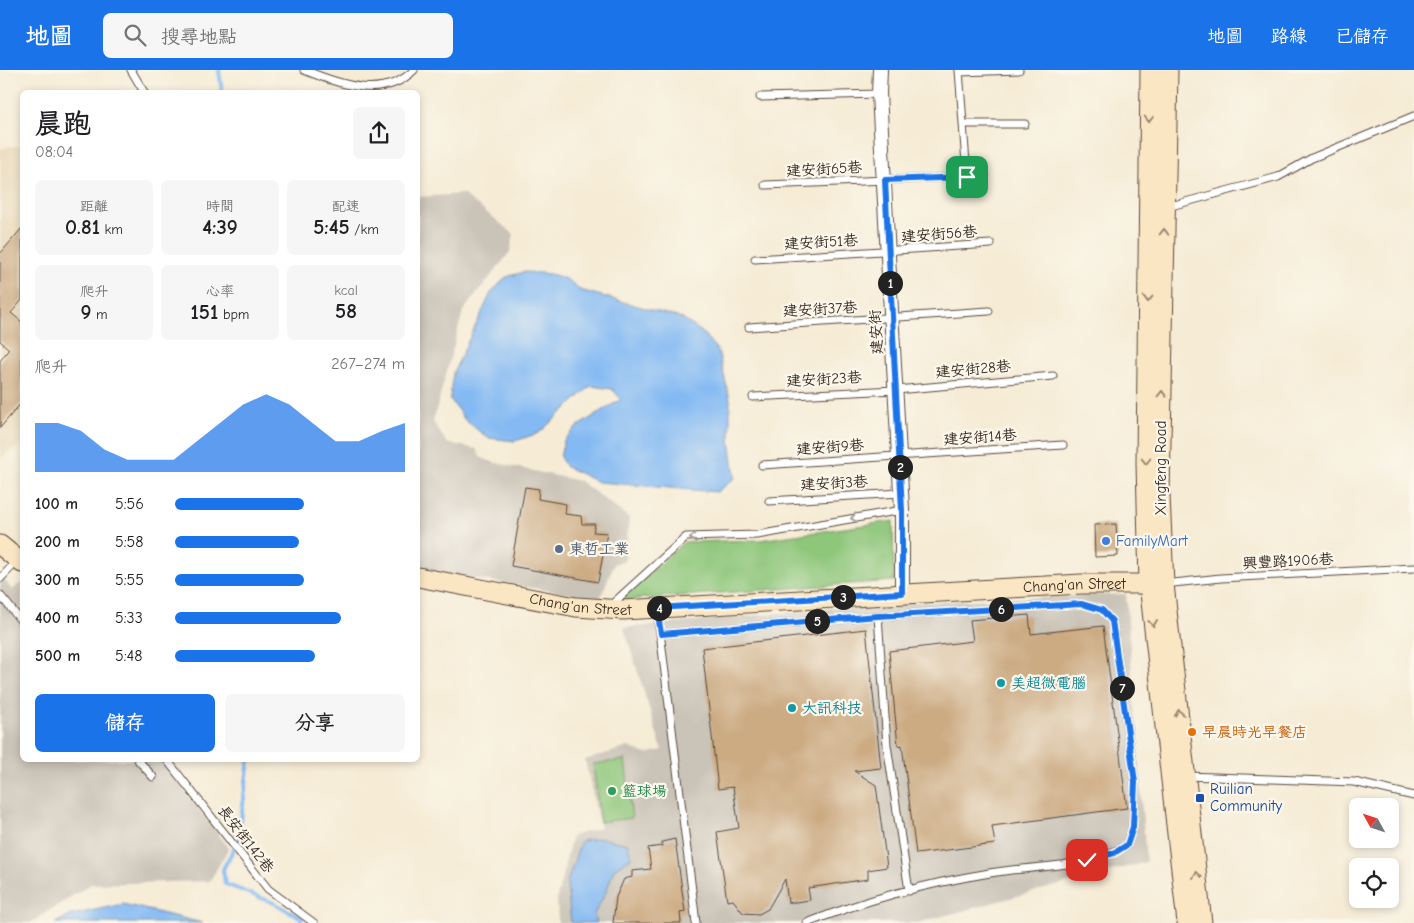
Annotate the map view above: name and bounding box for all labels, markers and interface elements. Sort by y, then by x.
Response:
search box [103,13,453,58]
icon: search [121,21,149,49]
text: 地圖 [25,22,73,50]
text: 搜尋地點 [161,26,237,48]
text: 地圖 [1207,26,1243,47]
text: 路線 [1271,26,1307,47]
text: 已儲存 [1335,26,1389,47]
button: share [353,107,405,159]
text: 晨跑 [35,108,91,140]
one-way arrow [1144,115,1154,123]
text: 08:04 [35,143,73,161]
pin [946,156,988,198]
street label: 建安街65巷 [785,158,863,180]
icon: arrive [953,163,981,191]
text: 距離 [80,198,108,215]
text: 時間 [206,198,234,215]
text: 配速 [332,198,360,215]
text: 0.81 [65,215,100,239]
text: 4:39 [202,215,238,239]
text: 5:45 [313,215,350,239]
text: km [100,221,123,238]
text: /km [350,221,379,238]
street label: 建安街56巷 [900,222,978,246]
one-way arrow [1159,227,1169,235]
street label: 建安街51巷 [784,231,858,253]
pin: 1 [878,270,902,296]
text: 1 [888,275,893,292]
text: kcal [334,282,358,299]
text: 爬升 [80,283,108,300]
text: 心率 [206,283,234,300]
one-way arrow [1143,295,1153,303]
street label: 建安街37巷 [782,298,858,320]
text: 58 [335,299,357,323]
text: 9 [80,300,91,324]
text: 151 [191,300,218,324]
text: m [91,306,108,323]
text: bpm [218,306,249,323]
street label: 建安街 [866,309,886,355]
text: 267–274 m [331,355,405,373]
street label: 建安街28巷 [935,357,1011,381]
text: 爬升 [35,358,67,376]
street label: 建安街23巷 [786,368,862,390]
one-way arrow [1157,390,1167,398]
street label: Xingfeng Road [1152,421,1170,516]
street label: 建安街14巷 [943,425,1017,449]
street label: 建安街9巷 [795,436,865,458]
pin: 2 [888,454,912,480]
one-way arrow [1141,458,1151,465]
text: 2 [897,459,904,476]
street label: 建安街3巷 [800,472,868,494]
text: 100 m [35,495,78,513]
text: 5:56 [115,495,144,513]
one-way arrow [850,513,859,523]
one-way arrow [689,532,697,543]
place label: FamilyMart [1116,532,1189,550]
text: 200 m [35,533,80,551]
text: 5:58 [115,533,143,551]
marker: FamilyMart [1100,535,1112,547]
place label: 東哲工業 [569,540,629,558]
marker: 東哲工業 [553,543,565,555]
street label: 興豐路1906巷 [1242,550,1334,572]
text: 300 m [35,571,80,589]
text: 5:55 [115,571,144,589]
street label: Chang'an Street [1023,575,1126,596]
pin: 3 [830,584,856,610]
street label: Chang'an Street [528,589,633,619]
text: 3 [840,589,847,606]
pin: 4 [646,596,672,620]
pin: 6 [988,596,1014,622]
text: 4 [656,600,663,617]
text: 6 [998,601,1005,618]
pin: 5 [804,608,830,634]
text: 400 m [35,609,79,627]
text: 5:33 [115,609,143,627]
text: 5 [814,613,821,630]
one-way arrow [1147,620,1158,628]
text: 500 m [35,647,80,665]
text: 5:48 [115,647,143,665]
place label: 美超微電腦 [1011,674,1086,692]
pin: 7 [1110,676,1134,700]
marker: 美超微電腦 [995,677,1007,689]
text: 7 [1119,680,1126,697]
button: 儲存 [35,694,215,752]
button: 分享 [225,694,405,752]
place label: 大訊科技 [802,699,862,717]
marker: 大訊科技 [786,702,798,714]
one-way arrow [1174,709,1185,717]
place label: 早晨時光早餐店 [1202,723,1307,741]
marker: 早晨時光早餐店 [1186,726,1198,738]
place label: Ruilian Community [1210,780,1283,815]
place label: 籃球場 [622,782,667,800]
marker: 籃球場 [606,785,618,797]
marker: Ruilian Community [1194,792,1206,804]
north arrow [1349,798,1399,848]
map controls [1349,798,1399,908]
street label: 長安街142巷 [214,802,278,876]
pin [1066,839,1108,881]
icon: check [1073,846,1101,874]
button: locate [1349,858,1399,908]
one-way arrow [1192,870,1203,878]

